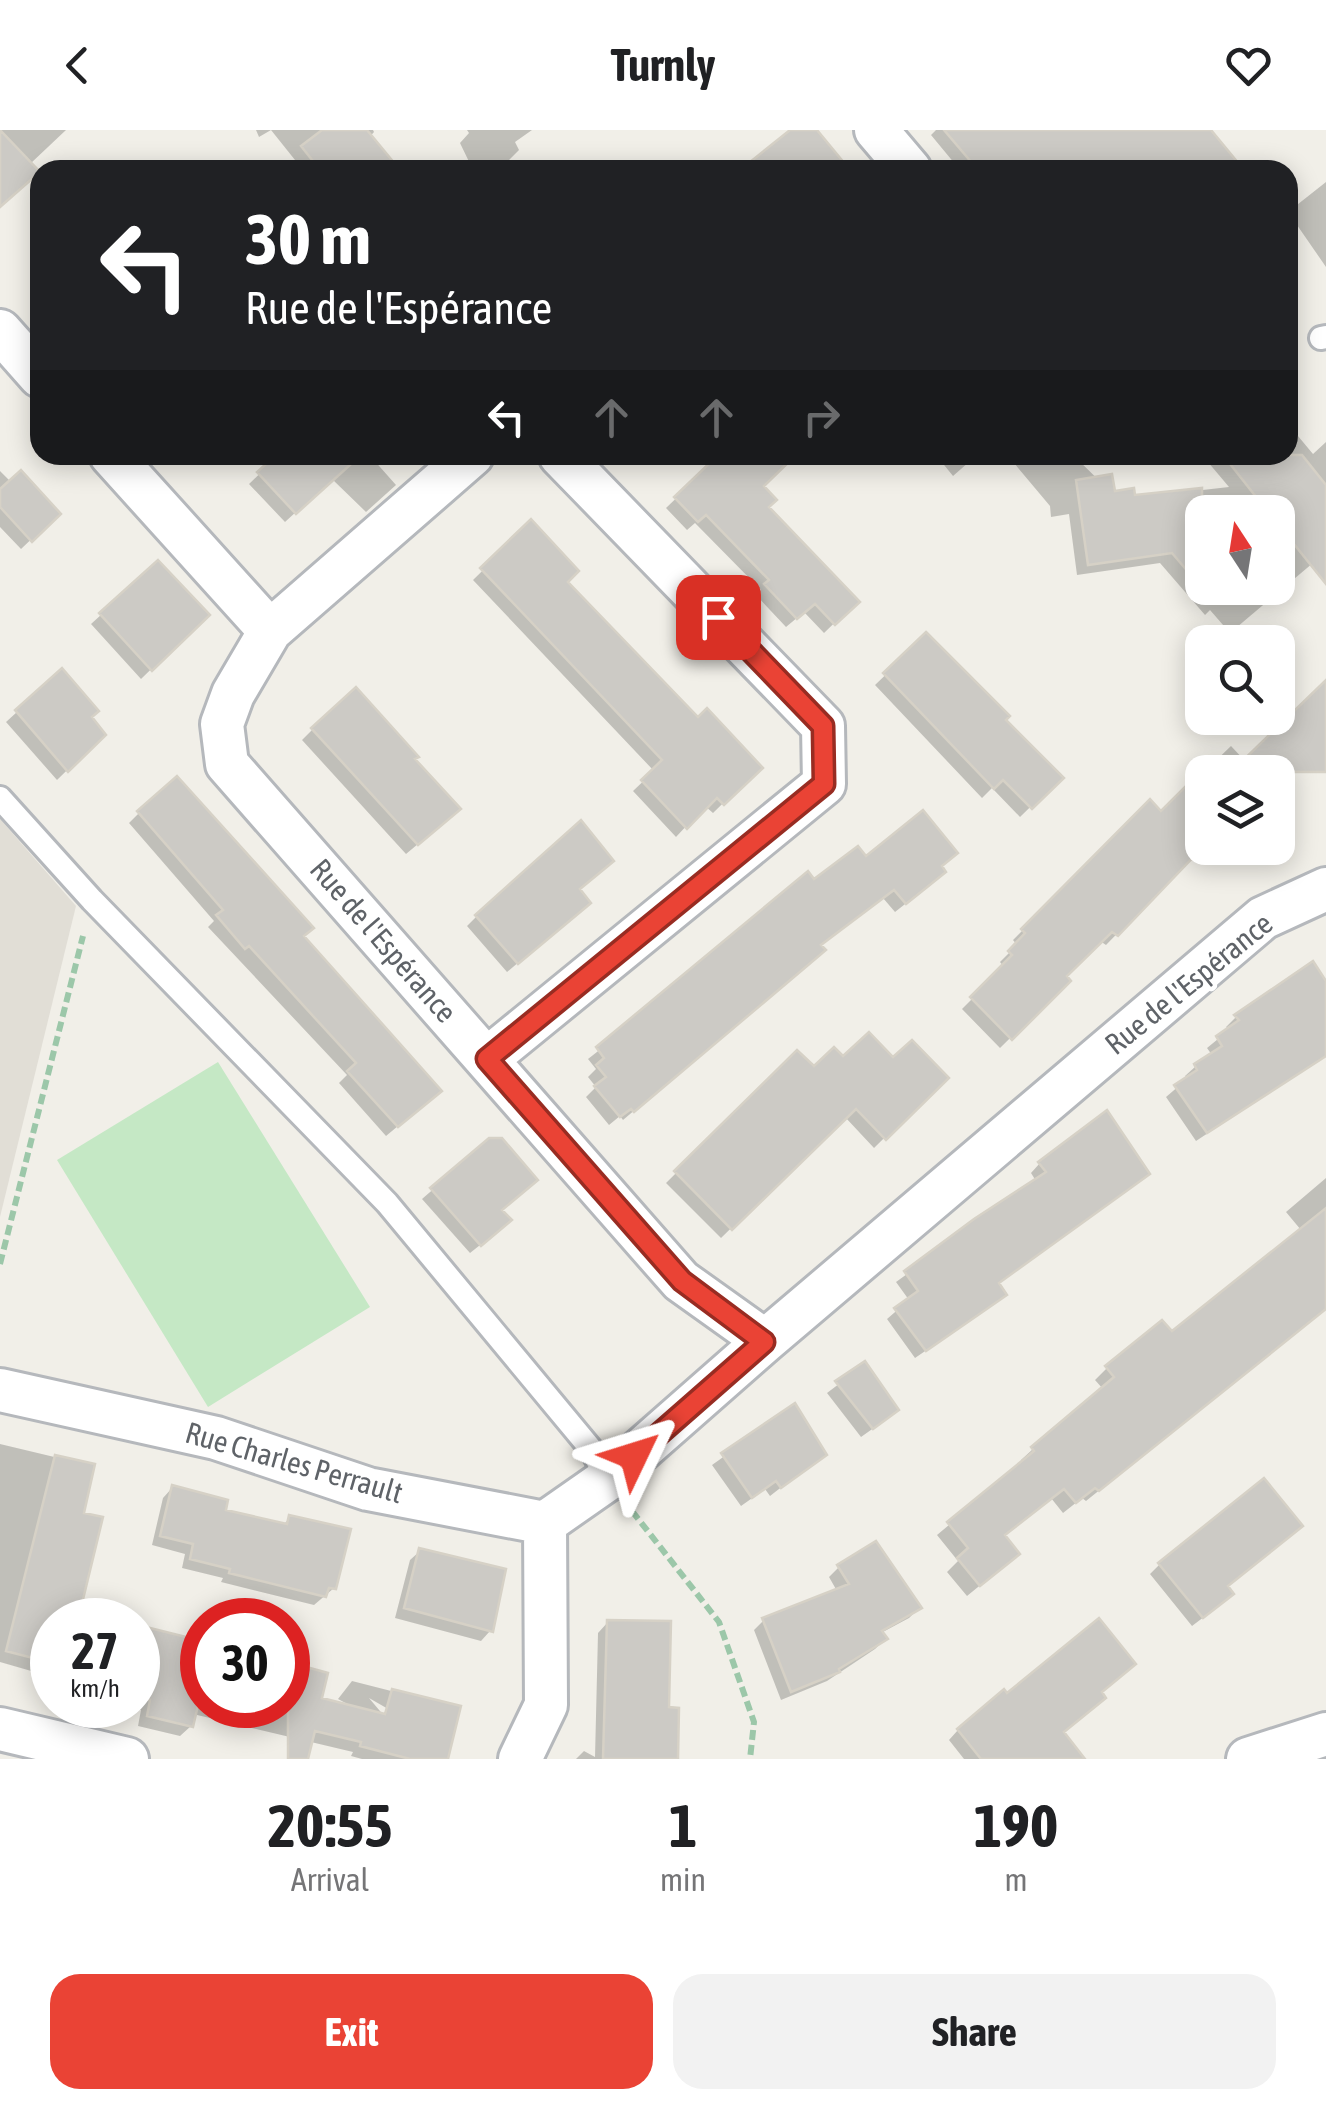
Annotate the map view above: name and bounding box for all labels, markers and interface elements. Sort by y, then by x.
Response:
icon: back [50,38,105,93]
icon: heart [1221,38,1276,93]
text: Turnly [611,39,715,91]
text: 30 m [245,199,371,279]
icon: left [80,200,210,330]
text: Rue de l'Espérance [245,282,552,334]
icon: left [479,390,534,445]
icon: ahead [584,390,639,445]
icon: ahead [689,390,744,445]
icon: right [794,390,849,445]
north arrow [1185,495,1295,605]
map controls [1185,495,1295,865]
pin [676,575,761,660]
icon: arrive [691,590,746,645]
button: search [1185,625,1295,735]
button: layers [1185,755,1295,865]
street label: Rue de l'Espérance [304,852,464,1029]
street label: Rue de l'Espérance [1098,906,1279,1061]
position arrow [582,1404,686,1508]
street label: Rue Charles Perrault [182,1415,407,1509]
speed limit sign: 30 [180,1598,310,1728]
text: 27 [71,1622,118,1680]
text: km/h [70,1674,120,1702]
text: 20:55 [268,1791,392,1860]
text: 1 [669,1791,697,1860]
text: 190 [974,1791,1058,1860]
text: Arrival [291,1861,369,1898]
text: min [660,1861,706,1898]
text: m [1004,1861,1028,1898]
button: Exit [50,1974,653,2089]
button: Share [673,1974,1276,2089]

